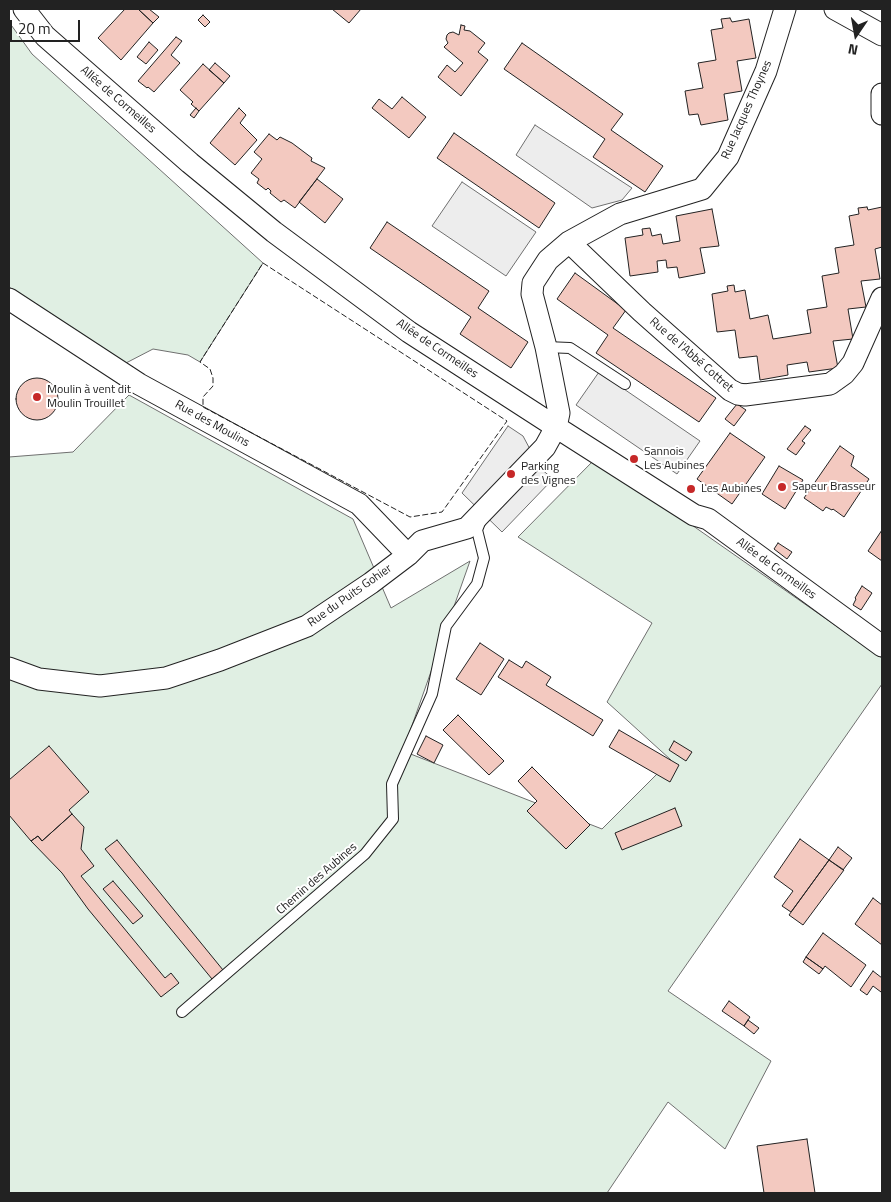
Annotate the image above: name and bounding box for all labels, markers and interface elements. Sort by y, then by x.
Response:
scale bar [12,10,82,42]
north arrow [831,10,881,60]
text: 20 m [18,17,51,40]
text: N [846,39,860,61]
street label: Rue Jacques Thoynes [719,58,775,162]
street label: Allée de Cormeilles [77,63,159,137]
street label: Rue de l'Abbé Cottret [646,315,736,395]
street label: Allée de Cormeilles [393,316,481,382]
place label: Moulin à vent dit Moulin Trouillet [47,383,131,411]
marker: Moulin à vent dit Moulin Trouillet [31,391,43,403]
street label: Rue des Moulins [172,398,252,450]
place label: Sannois Les Aubines [644,445,705,473]
marker: Sannois Les Aubines [628,453,640,465]
place label: Parking des Vignes [521,460,575,488]
marker: Parking des Vignes [505,468,517,480]
place label: Sapeur Brasseur [792,480,875,494]
marker: Sapeur Brasseur [776,481,788,493]
place label: Les Aubines [701,482,762,496]
marker: Les Aubines [685,483,697,495]
street label: Allée de Cormeilles [733,535,819,603]
street label: Rue du Puits Gohier [305,562,395,630]
street label: Chemin des Aubines [274,840,360,918]

